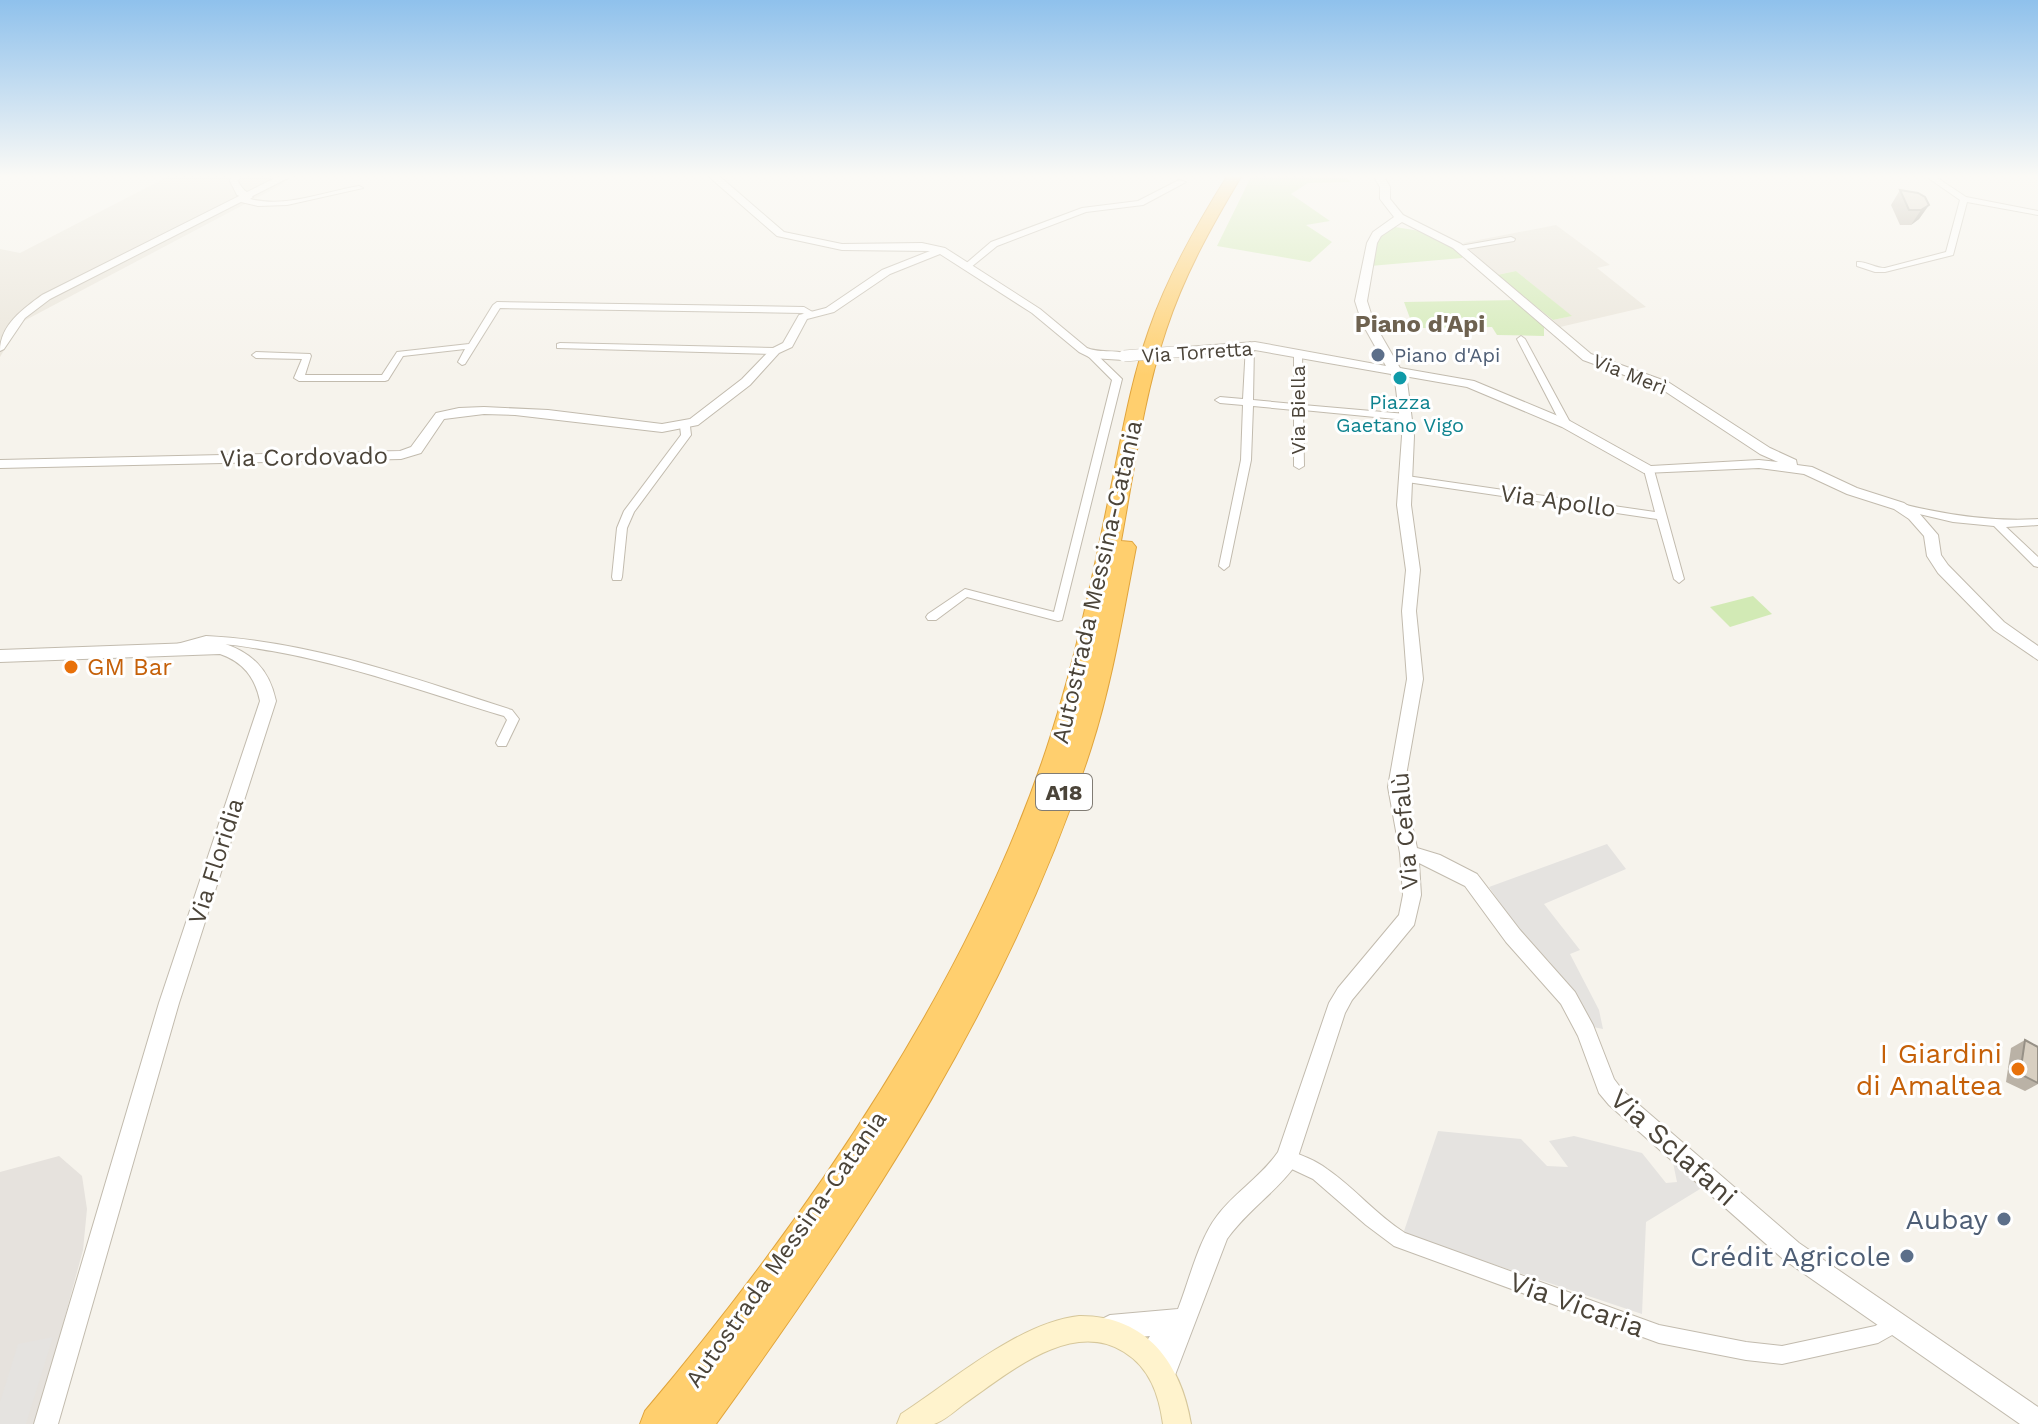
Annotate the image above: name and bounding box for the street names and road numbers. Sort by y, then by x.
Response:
street label: Via Torretta [1141,336,1253,368]
street label: Via Merì [1589,348,1671,400]
street label: Via Biella [1286,365,1310,455]
street label: Autostrada Messina-Catania [1046,418,1148,746]
street label: Via Cordovado [220,442,388,472]
street label: Via Apollo [1498,479,1618,523]
street label: Via Cefalù [1386,771,1424,891]
road number: A18 [1036,774,1092,810]
street label: Via Floridia [182,795,250,927]
street label: Via Sclafani [1604,1082,1744,1213]
street label: Autostrada Messina-Catania [680,1105,892,1393]
street label: Via Vicaria [1505,1265,1649,1344]

